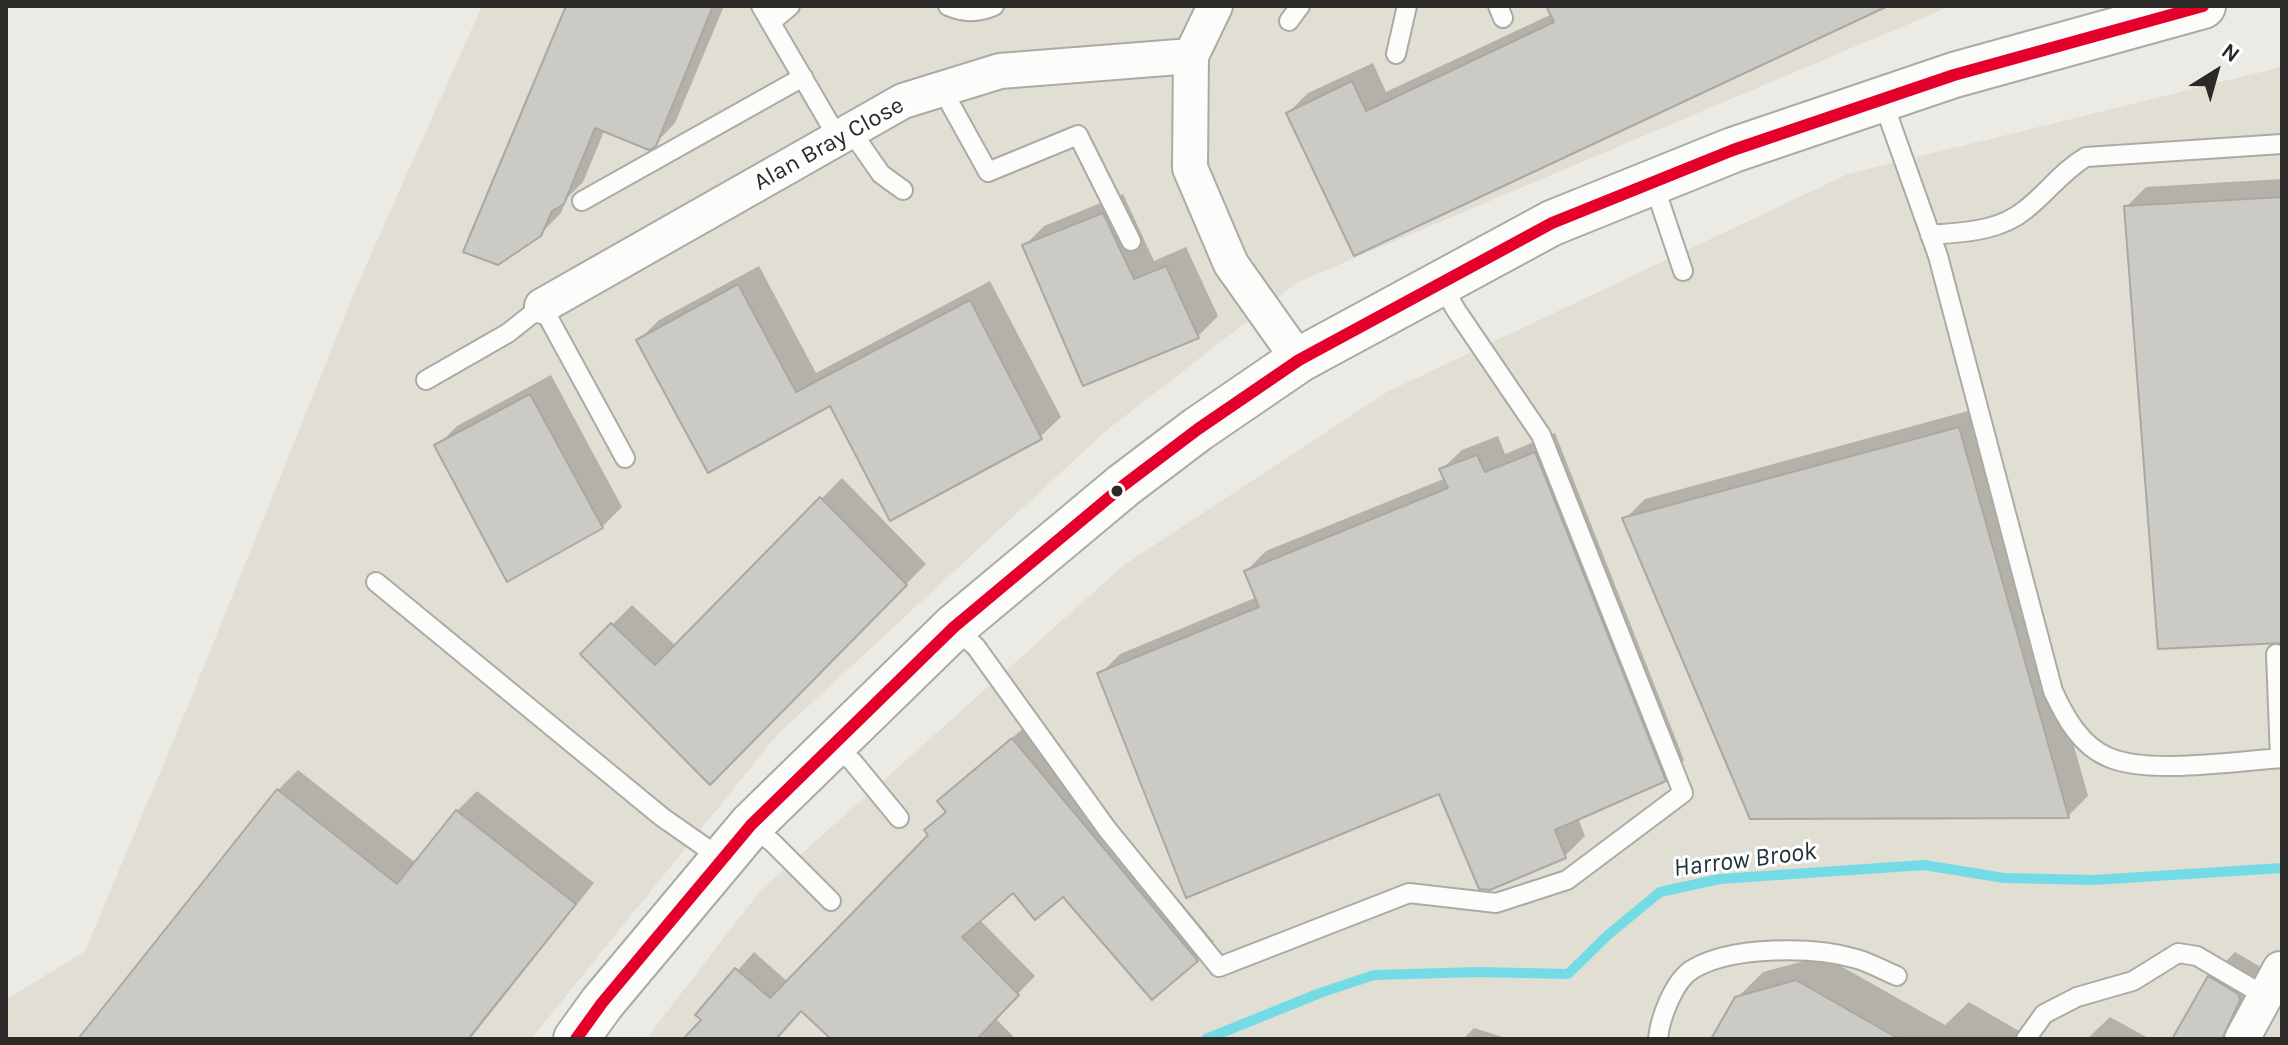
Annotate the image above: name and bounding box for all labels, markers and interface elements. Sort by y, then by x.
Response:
north arrow [2176,32,2256,112]
text: N [2216,38,2245,68]
street label: Alan Bray Close [749,91,909,197]
unlabelled marker [1109,483,1125,499]
water label: Harrow Brook [1672,836,1818,884]

